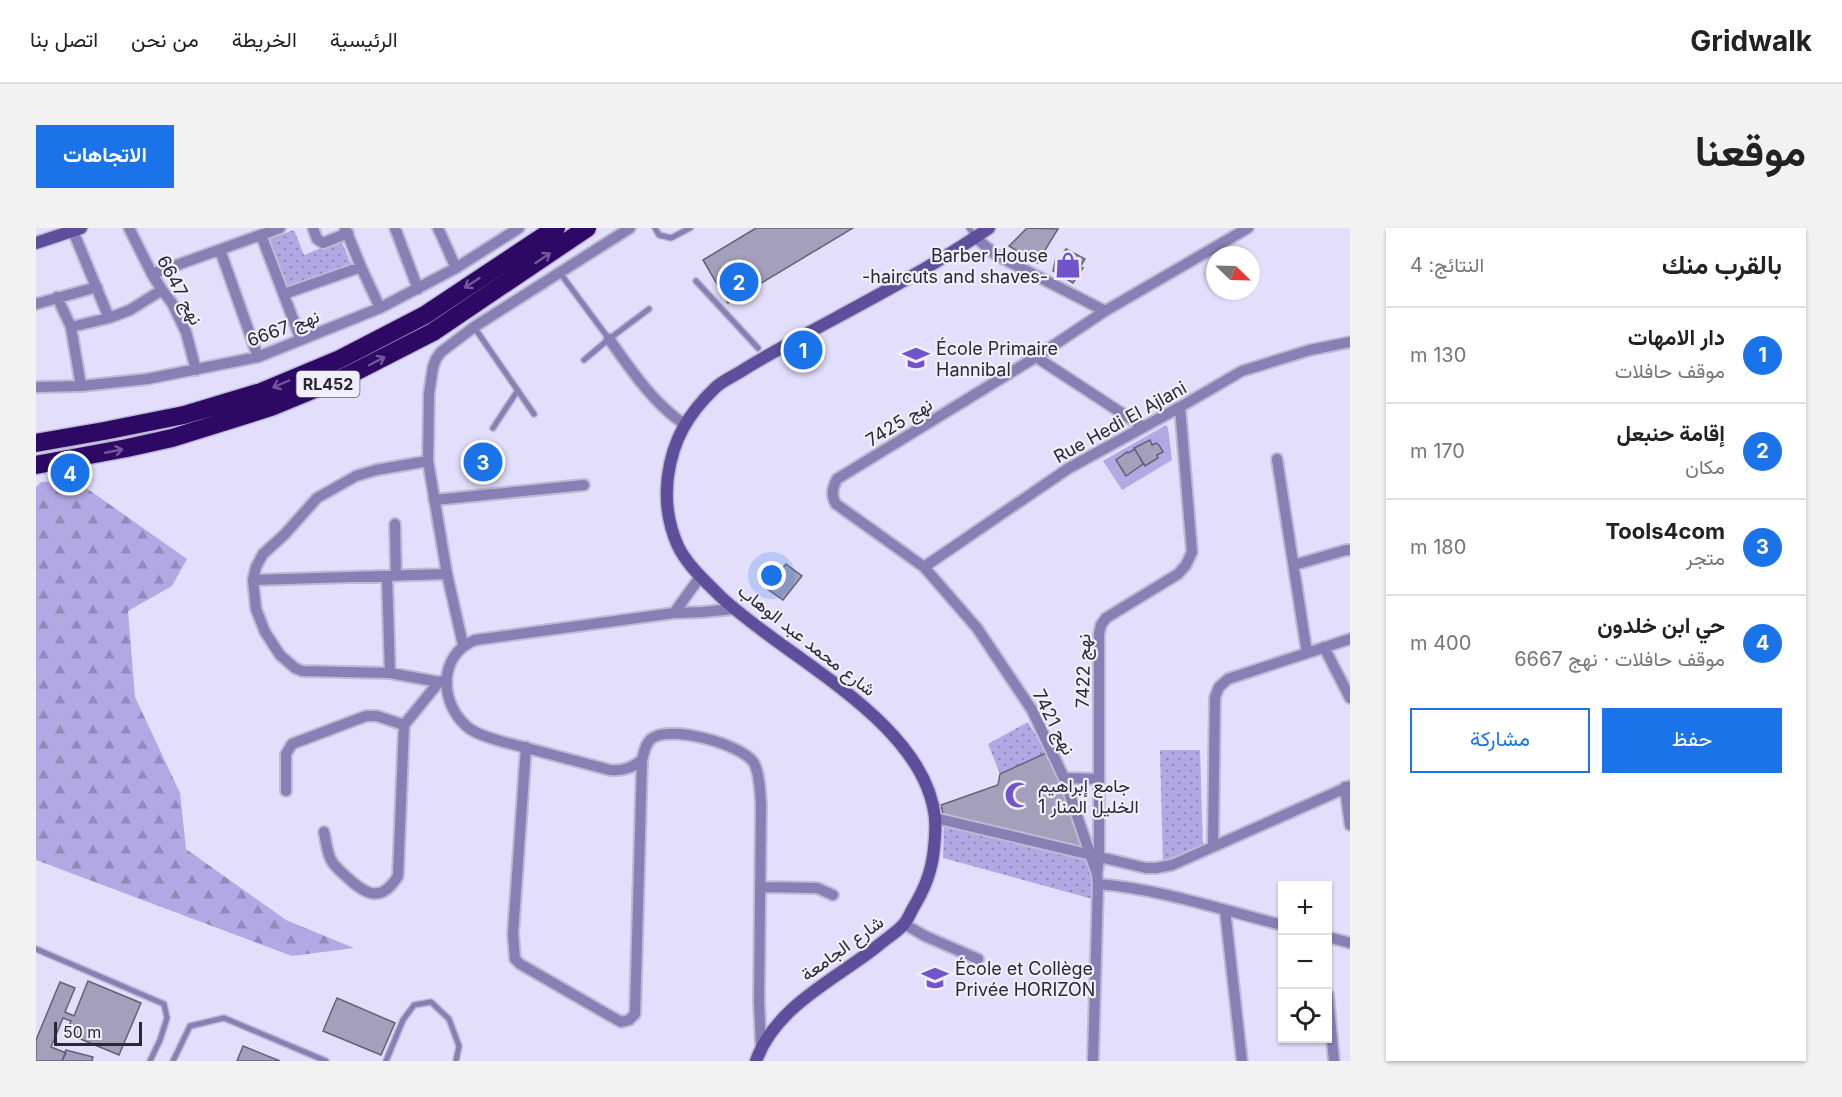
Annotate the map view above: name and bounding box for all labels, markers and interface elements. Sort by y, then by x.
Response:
text: Gridwalk [1690,24,1812,58]
text: اتصل بنا [30,27,98,52]
text: من نحن [131,27,199,52]
text: الخريطة [232,27,297,52]
text: الرئيسية [330,27,398,52]
button: الاتجاهات [36,125,174,188]
text: موقعنا [1695,125,1806,176]
place label: Barber House -haircuts and shaves- [862,245,1048,287]
north arrow [1206,246,1260,300]
text: بالقرب منك [1662,249,1782,280]
shop icon: Barber House -haircuts and shaves- [1053,250,1083,280]
street label: نهج 6647 [151,252,207,329]
one-way arrow [534,252,550,264]
text: النتائج: 4 [1410,253,1484,277]
pin: 2 [720,260,758,304]
one-way arrow [464,278,481,290]
street label: نهج 6667 [244,305,323,353]
text: دار الامهات [1628,324,1725,350]
pin: 1 [784,328,822,372]
place label: École Primaire Hannibal [936,337,1058,380]
school or university icon: École Primaire Hannibal [901,343,931,373]
text: 130 m [1410,343,1466,367]
text: 1 [1758,343,1767,367]
one-way arrow [368,355,386,366]
text: موقف حافلات [1615,359,1725,383]
road number: RL452 [296,371,360,397]
street label: Rue Hedi El Ajlani [1050,377,1190,467]
one-way arrow [273,379,291,390]
street label: نهج 7425 [862,393,937,452]
text: إقامة حنبعل [1617,420,1725,446]
text: 170 m [1410,439,1465,463]
text: 2 [1756,439,1769,463]
pin: 3 [464,440,502,484]
one-way arrow [104,445,123,456]
pin: 4 [51,450,90,496]
text: مكان [1685,455,1725,479]
text: Tools4com [1605,518,1725,544]
text: 180 m [1410,535,1466,559]
text: 3 [1756,535,1769,559]
text: متجر [1686,546,1725,570]
your location [757,561,786,590]
street label: شارع محمد عبد الوهاب [733,580,880,702]
text: حي ابن خلدون [1597,612,1725,638]
text: 400 m [1410,631,1471,655]
text: 4 [1756,631,1769,655]
street label: نهج 7422 [1072,634,1096,708]
text: موقف حافلات · نهج 6667 [1514,647,1725,671]
street label: نهج 7421 [1027,686,1079,759]
button: مشاركة [1410,708,1590,773]
button: حفظ [1602,708,1782,773]
place label: جامع إبراهيم الخليل المنار 1 [1038,775,1139,818]
mosque icon: جامع إبراهيم الخليل المنار 1 [1003,780,1033,810]
map controls [1278,881,1332,1043]
button: + [1278,881,1332,935]
street label: شارع الجامعة [797,911,889,987]
button: − [1278,935,1332,989]
place label: École et Collège Privée HORIZON [955,957,1095,1000]
school or university icon: École et Collège Privée HORIZON [920,963,950,993]
button: locate [1278,989,1332,1043]
scale bar [54,1019,142,1046]
text: 50 m [63,1022,101,1042]

